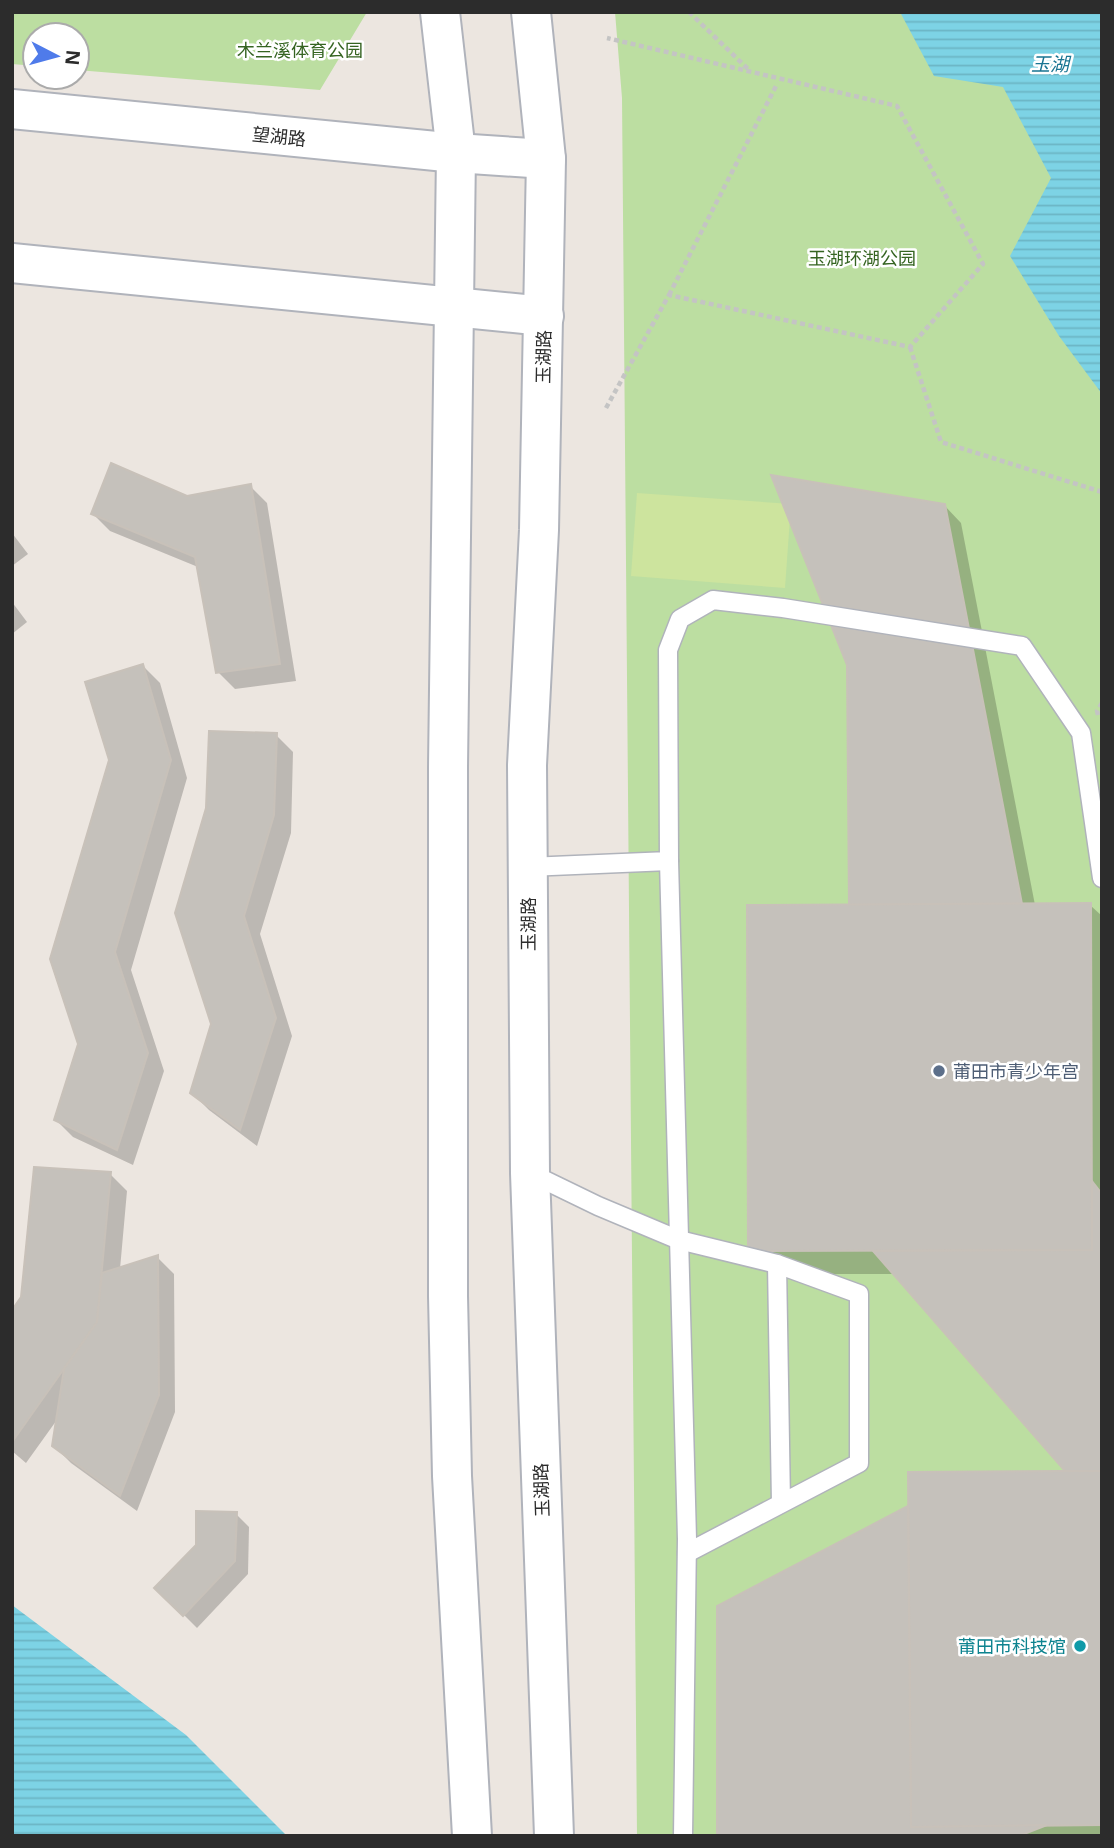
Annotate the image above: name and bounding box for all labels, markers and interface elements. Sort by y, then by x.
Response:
north arrow [21,21,91,91]
park label: 木兰溪体育公园 [237,38,363,62]
text: N [59,49,87,67]
water label: 玉湖 [1031,51,1072,77]
street label: 望湖路 [251,121,307,151]
park label: 玉湖环湖公园 [808,246,916,270]
street label: 玉湖路 [531,330,555,384]
street label: 玉湖路 [516,897,540,951]
place label: 莆田市青少年宫 [953,1059,1079,1083]
marker: 莆田市青少年宫 [931,1063,947,1079]
street label: 玉湖路 [528,1463,554,1517]
place label: 莆田市科技馆 [958,1634,1066,1658]
marker: 莆田市科技馆 [1072,1638,1088,1654]

